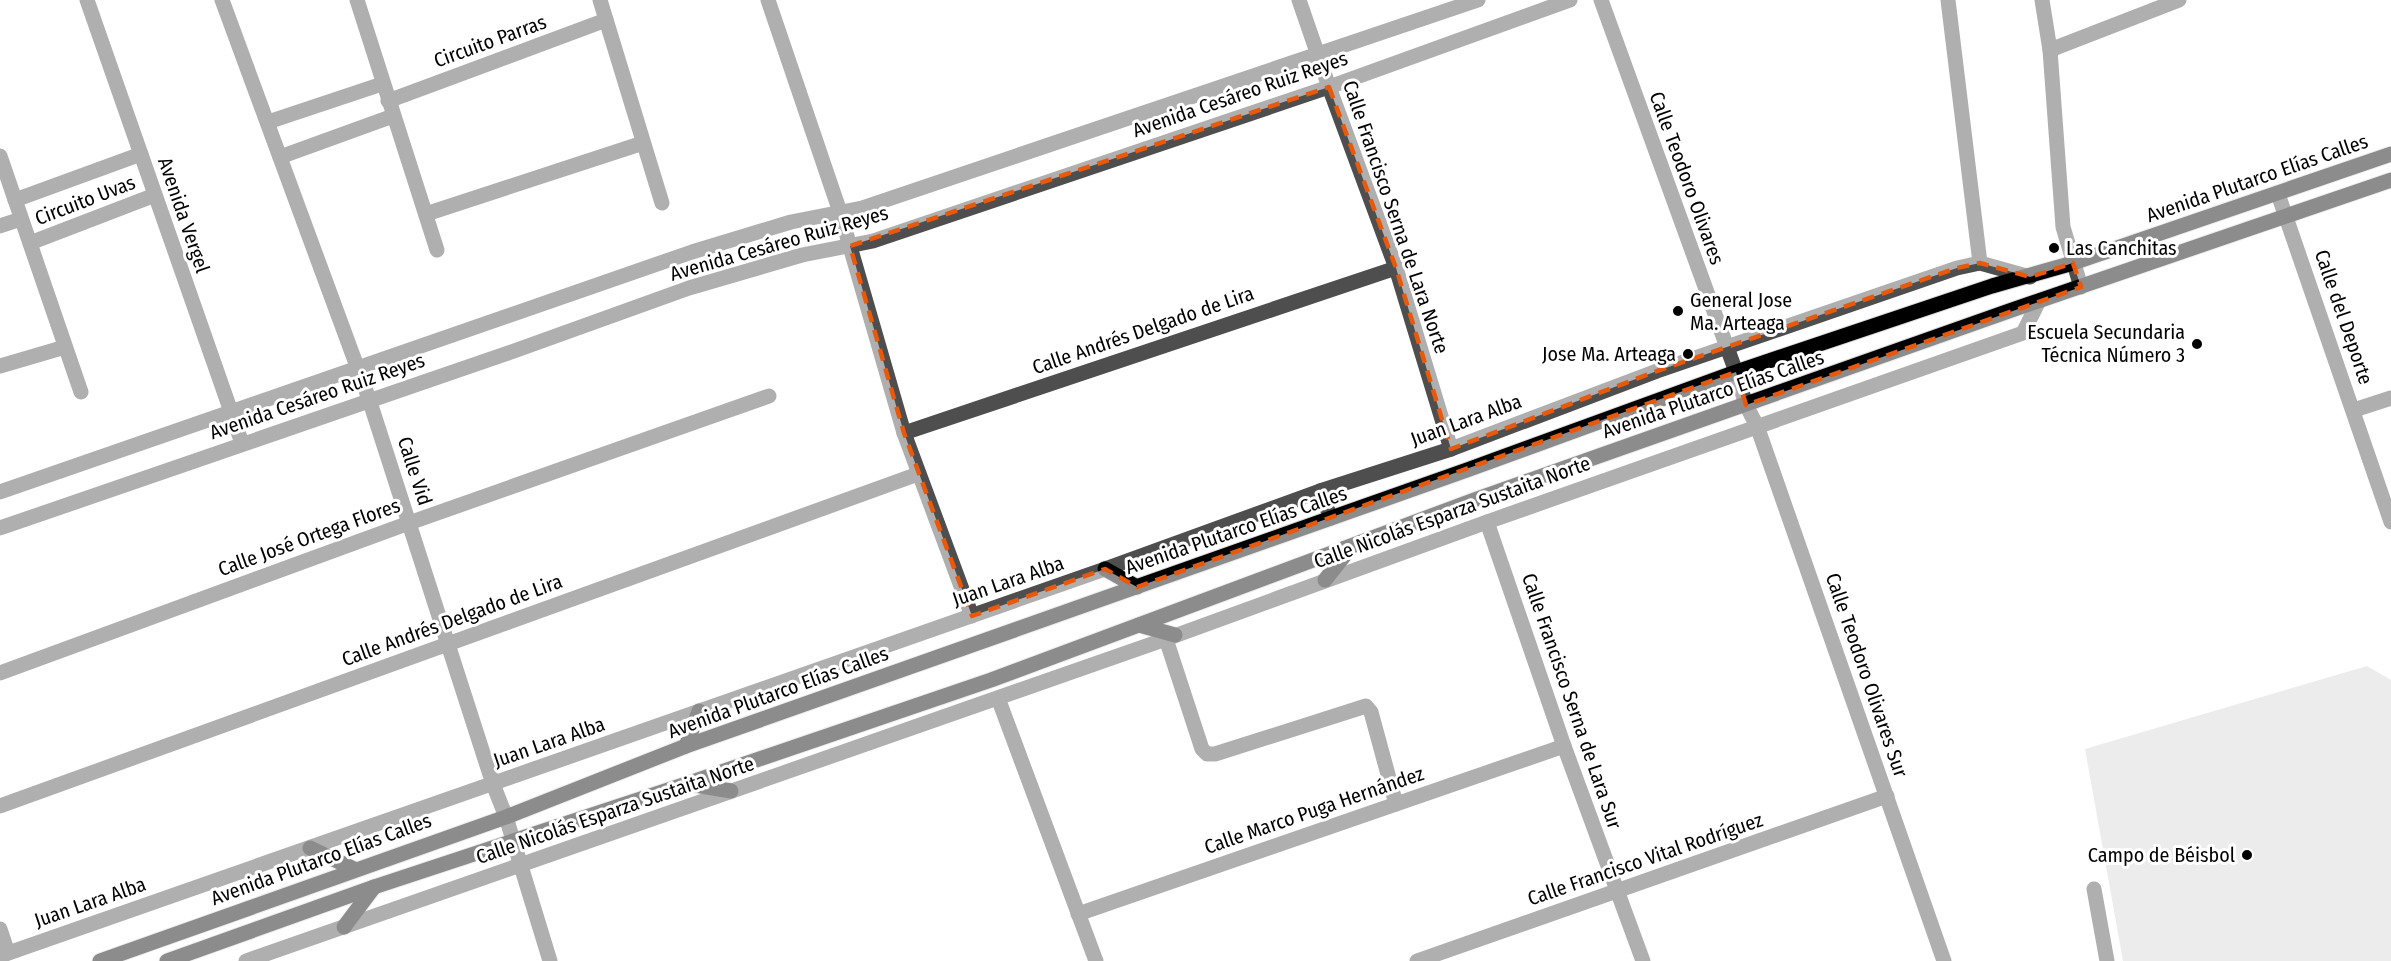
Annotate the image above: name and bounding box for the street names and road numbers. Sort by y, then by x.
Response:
street label: Circuito Parras [431,10,549,72]
street label: Avenida Cesáreo Ruiz Reyes [1129,46,1351,142]
street label: Calle Francisco Serna de Lara Norte [1338,77,1454,357]
street label: Calle Teodoro Olivares [1645,88,1729,268]
street label: Avenida Plutarco Elías Calles [2143,129,2371,227]
street label: Avenida Vergel [153,154,215,276]
street label: Circuito Uvas [31,170,139,230]
street label: Avenida Cesáreo Ruiz Reyes [667,200,891,286]
street label: Calle del Deporte [2310,246,2378,388]
street label: Calle Andrés Delgado de Lira [1029,281,1257,379]
street label: Avenida Plutarco Elías Calles [1599,345,1827,443]
street label: Avenida Cesáreo Ruiz Reyes [206,348,428,444]
street label: Juan Lara Alba [1407,389,1525,451]
street label: Calle Vid [393,434,437,508]
street label: Calle Nicolás Esparza Sustaita Norte [1311,451,1593,573]
street label: Avenida Plutarco Elías Calles [1122,481,1350,579]
street label: Calle José Ortega Flores [215,493,403,581]
street label: Juan Lara Alba [949,551,1067,611]
street label: Calle Andrés Delgado de Lira [339,569,565,671]
street label: Calle Francisco Serna de Lara Sur [1517,570,1627,832]
street label: Calle Teodoro Olivares Sur [1821,570,1913,780]
street label: Avenida Plutarco Elías Calles [664,641,892,743]
street label: Juan Lara Alba [490,712,608,772]
street label: Calle Nicolás Esparza Sustaita Norte [473,751,757,869]
street label: Calle Marco Puga Hernández [1201,761,1427,859]
street label: Calle Francisco Vital Rodríguez [1524,807,1766,911]
street label: Avenida Plutarco Elías Calles [207,808,435,910]
street label: Juan Lara Alba [31,872,149,932]

